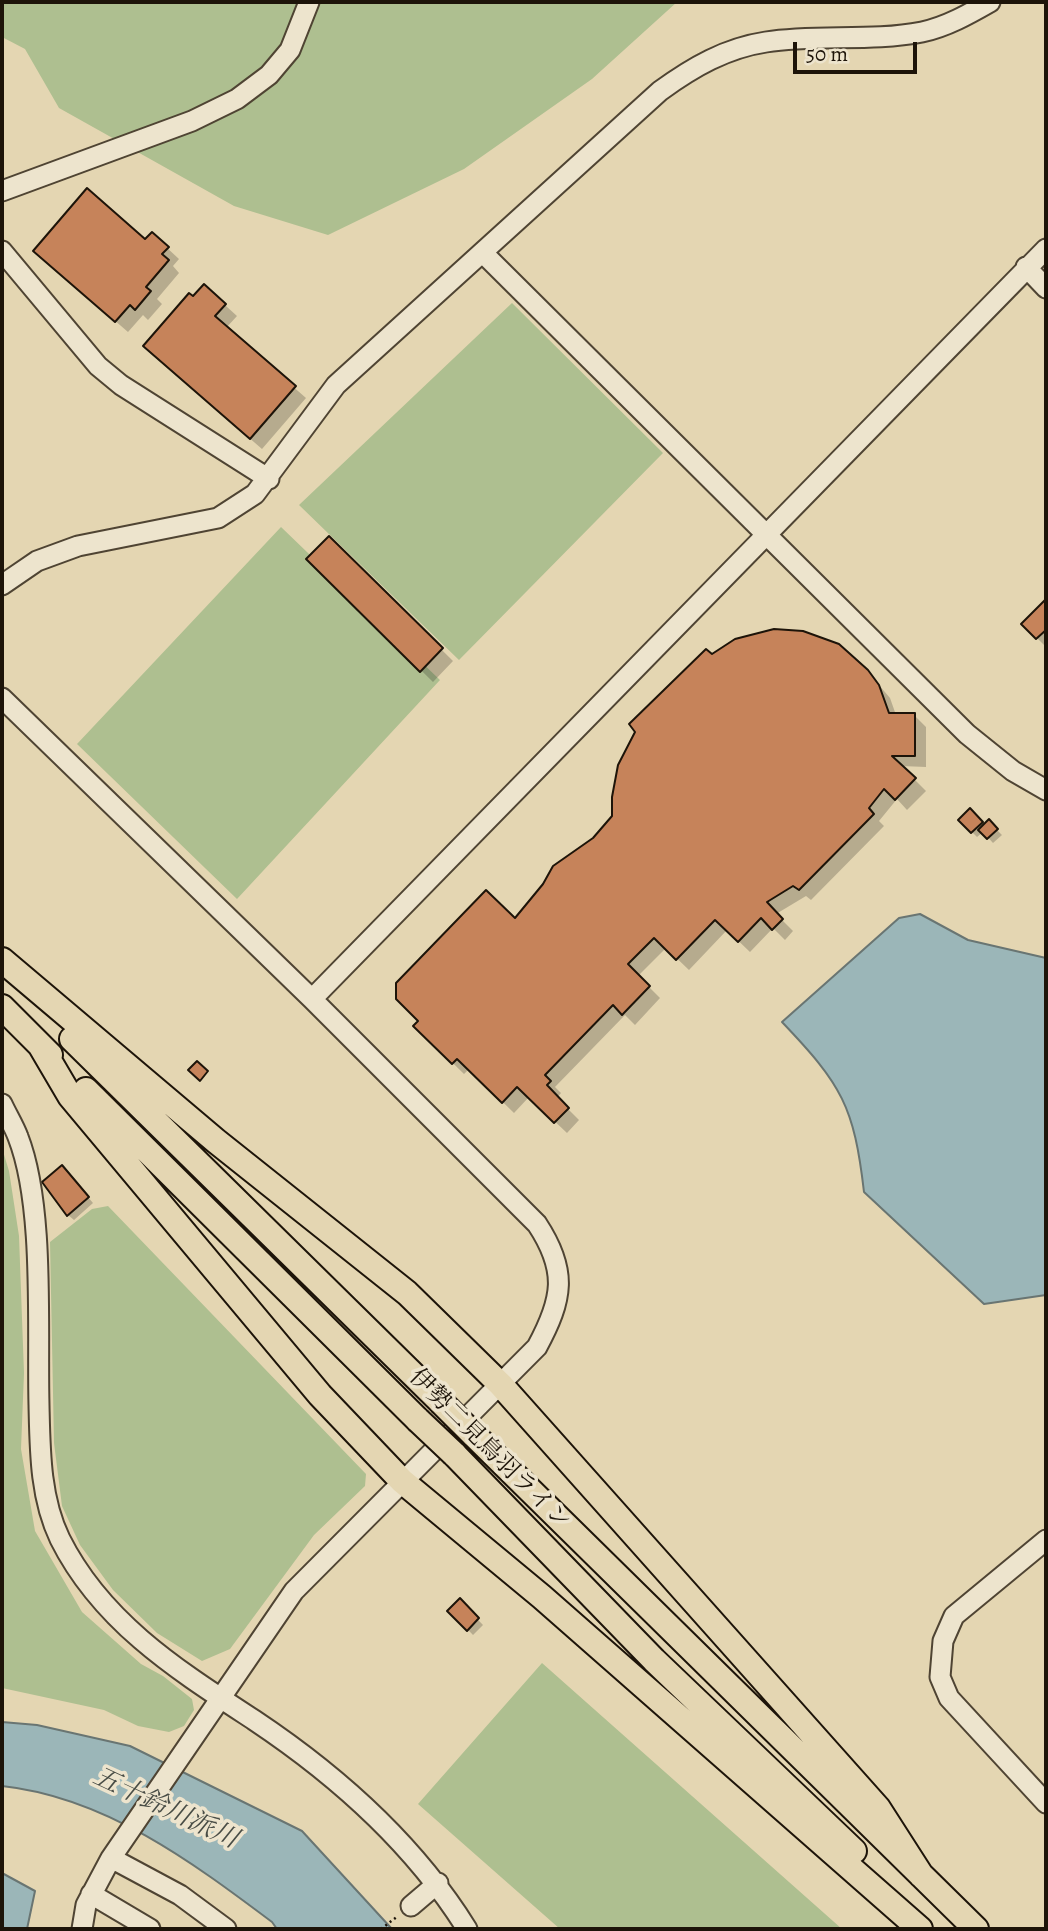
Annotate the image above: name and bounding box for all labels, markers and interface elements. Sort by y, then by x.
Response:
scale bar [796,28,920,72]
text: 50 m [806,40,848,68]
street label: 伊勢二見鳥羽ライン [402,1363,576,1537]
water label: 五十鈴川派川 [88,1762,242,1856]

